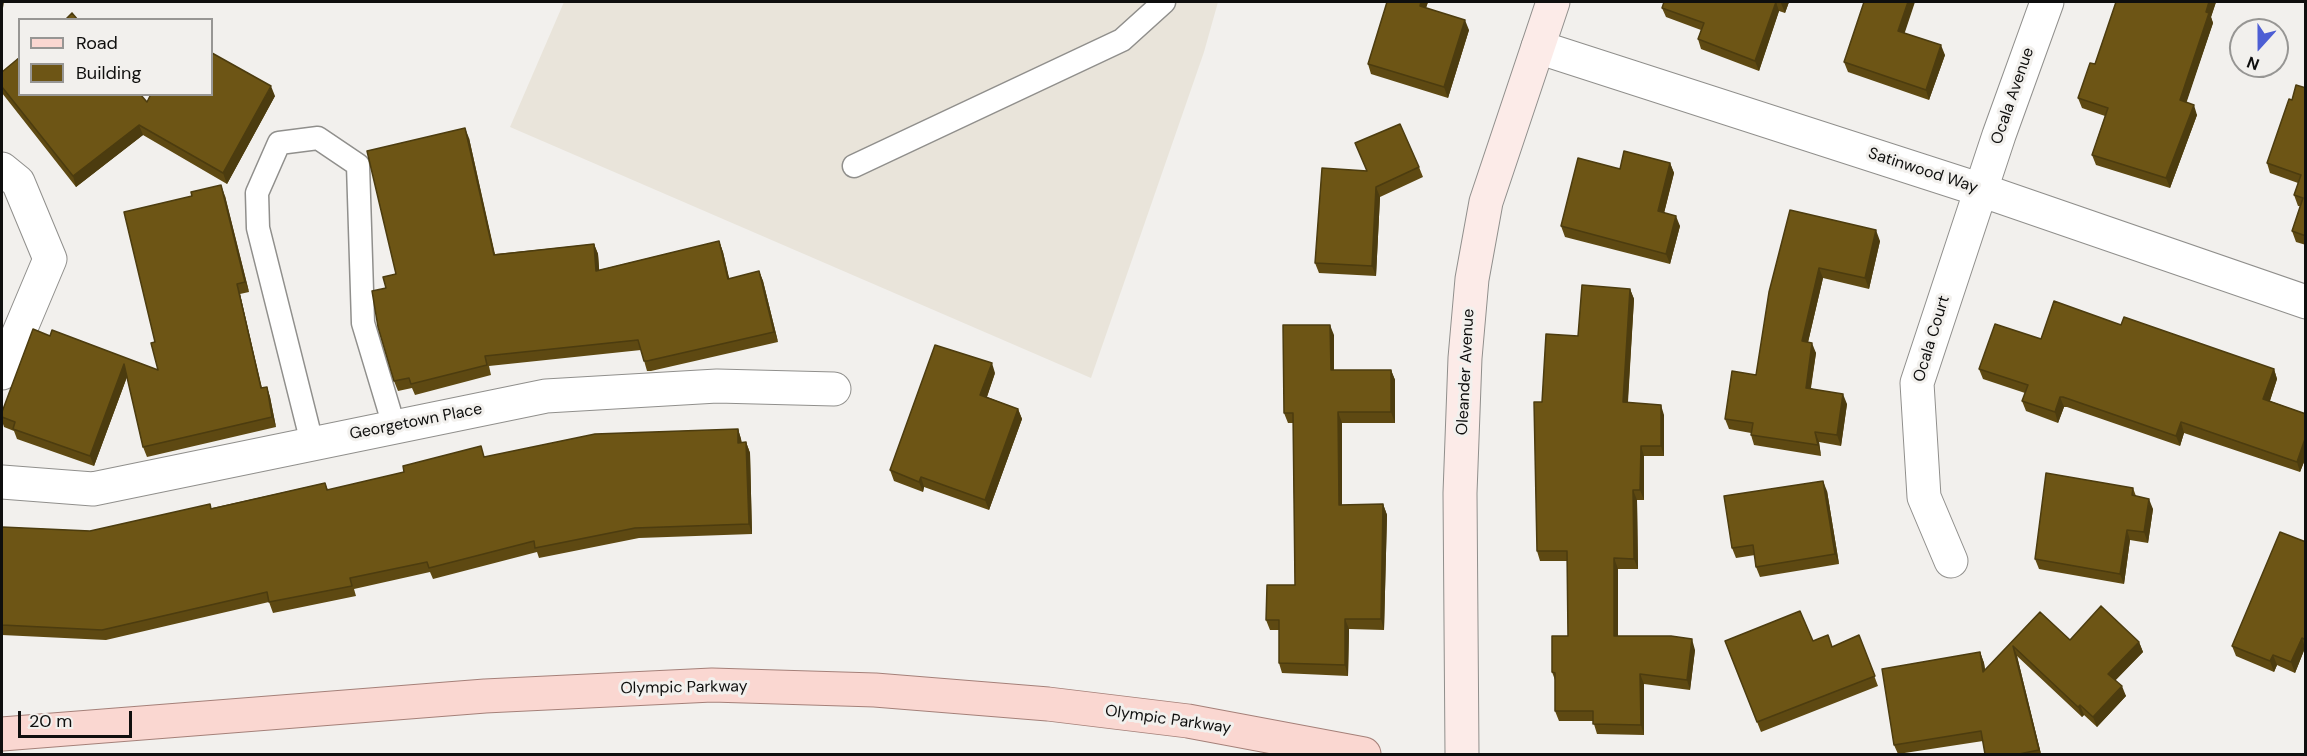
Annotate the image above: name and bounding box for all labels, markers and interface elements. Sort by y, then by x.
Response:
legend [18,18,213,96]
north arrow [2229,18,2289,78]
text: Road [76,31,118,55]
street label: Ocala Avenue [1987,45,2039,147]
text: N [2244,52,2262,75]
text: Building [76,61,141,85]
street label: Satinwood Way [1866,144,1980,198]
street label: Ocala Court [1910,294,1954,384]
street label: Oleander Avenue [1453,308,1479,436]
street label: Georgetown Place [348,400,484,444]
street label: Olympic Parkway [620,677,748,699]
scale bar [21,699,135,737]
street label: Olympic Parkway [1104,702,1232,738]
text: 20 m [29,709,72,733]

